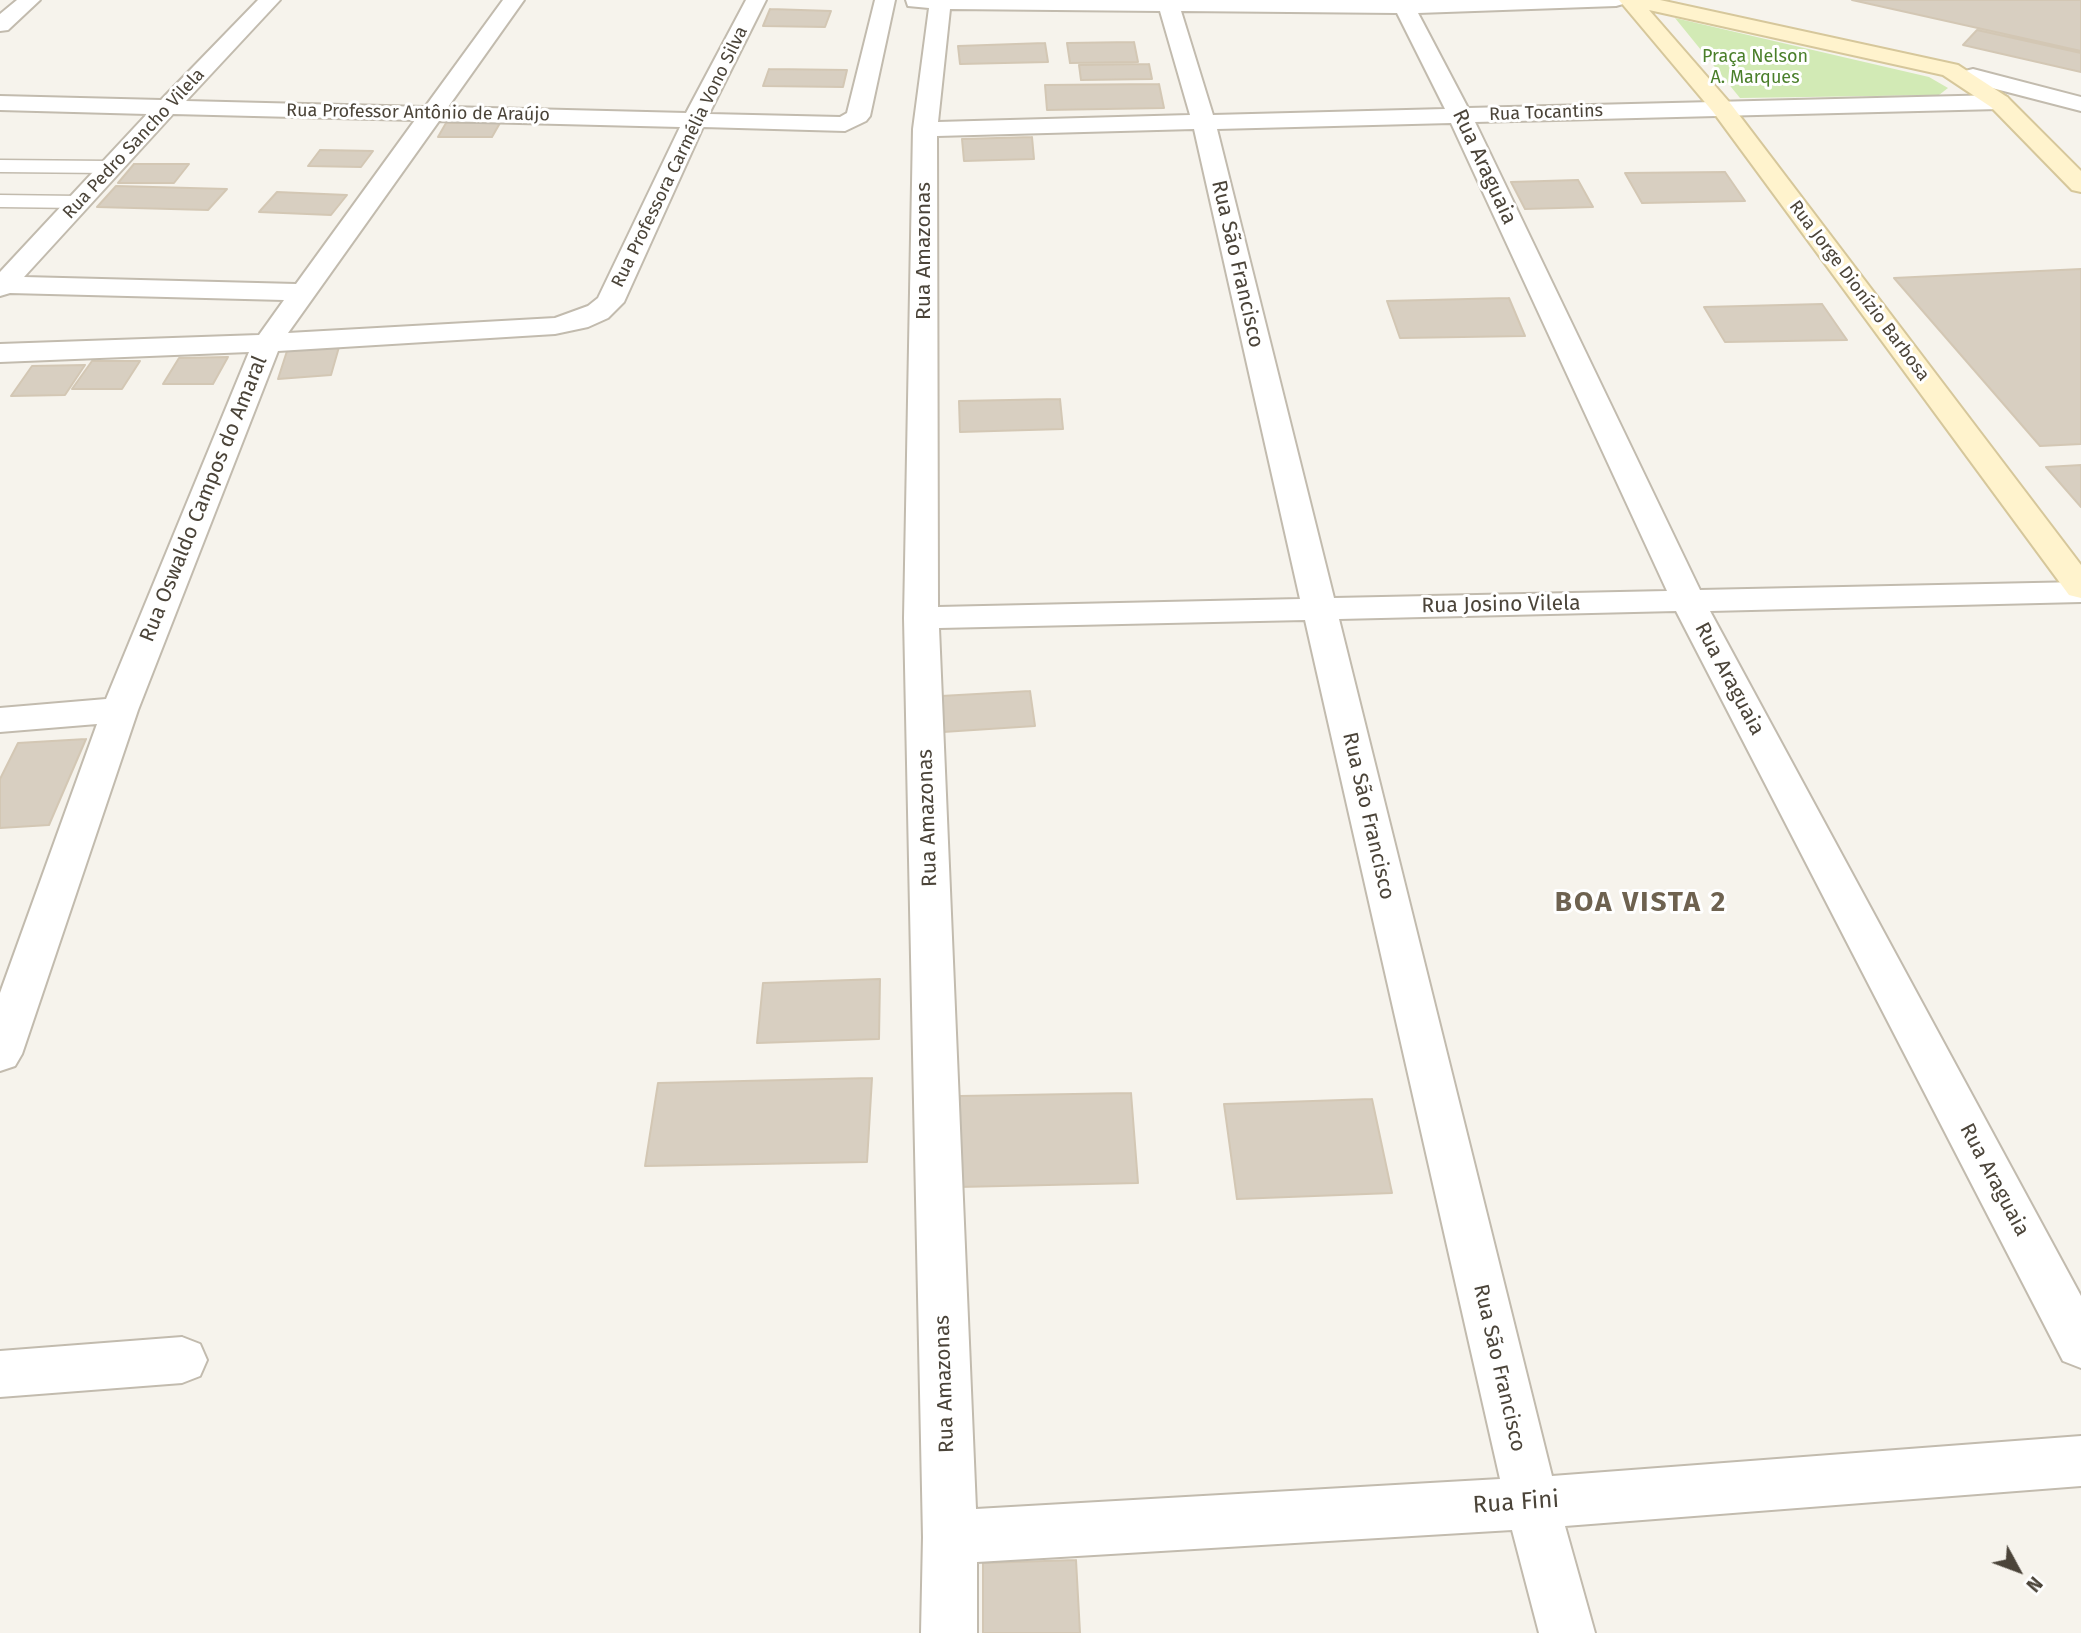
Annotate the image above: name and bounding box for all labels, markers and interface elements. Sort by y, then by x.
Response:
street label: Rua Professora Carmélia Vono Silva [607,23,753,291]
park label: Praça Nelson A. Marques [1702,46,1808,88]
street label: Rua Pedro Sancho Vilela [59,64,209,224]
street label: Rua Professor Antônio de Araújo [286,100,550,126]
street label: Rua Tocantins [1489,100,1603,126]
street label: Rua Araguaia [1446,105,1522,229]
street label: Rua São Francisco [1205,178,1269,350]
street label: Rua Amazonas [911,182,937,320]
street label: Rua Jorge Dionízio Barbosa [1784,197,1934,385]
street label: Rua Oswaldo Campos do Amaral [135,352,273,646]
street label: Rua Josino Vilela [1421,591,1581,619]
street label: Rua Araguaia [1689,618,1769,740]
street label: Rua São Francisco [1336,730,1400,902]
street label: Rua Amazonas [913,749,943,887]
district label: BOA VISTA 2 [1556,886,1726,920]
street label: Rua Araguaia [1954,1119,2034,1241]
street label: Rua São Francisco [1467,1282,1531,1454]
street label: Rua Amazonas [930,1315,960,1453]
street label: Rua Fini [1472,1486,1560,1520]
north arrow [1983,1535,2053,1605]
text: N [2021,1572,2047,1596]

